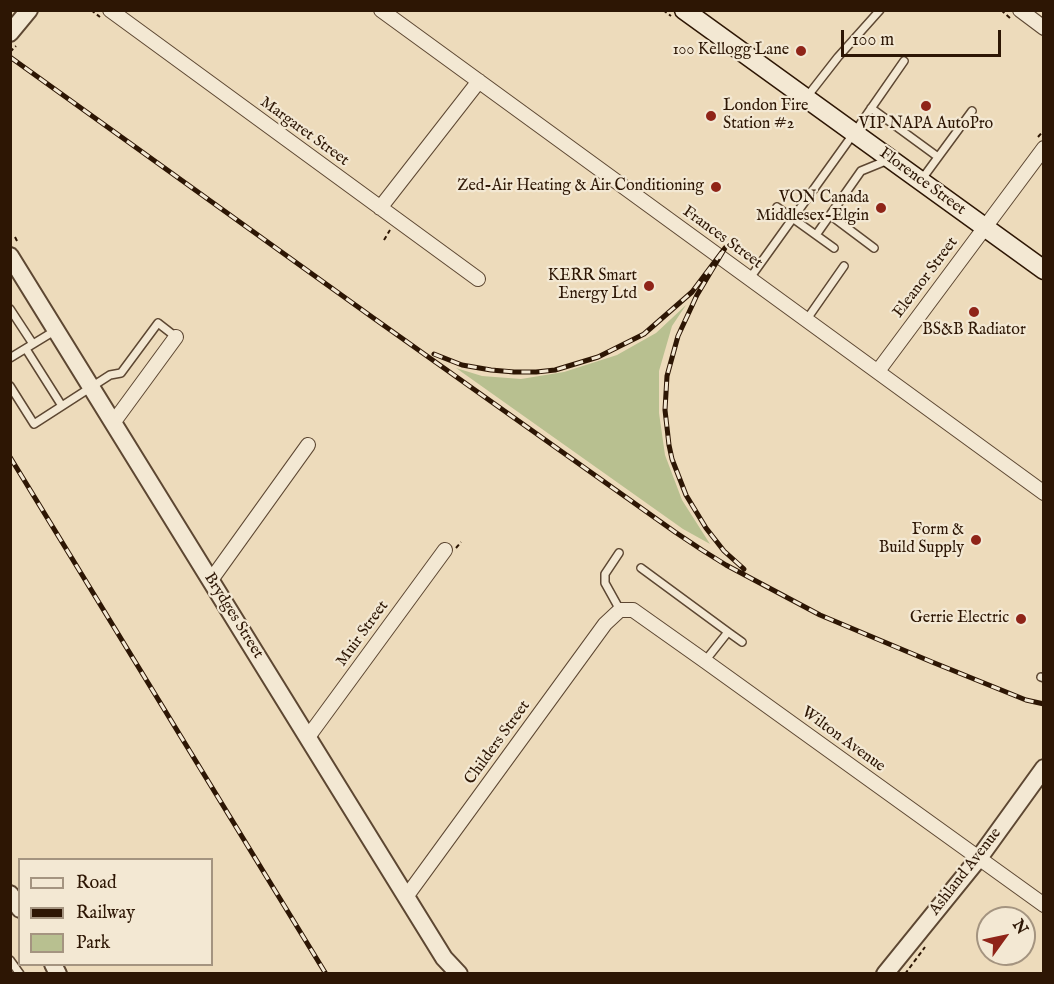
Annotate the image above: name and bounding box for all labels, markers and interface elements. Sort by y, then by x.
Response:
scale bar [844,18,1004,56]
text: 100 m [852,29,894,52]
place label: 100 Kellogg Lane [673,41,789,61]
marker: 100 Kellogg Lane [794,44,808,58]
street label: Margaret Street [256,93,352,171]
place label: London Fire Station #2 [723,97,808,135]
marker: VIP NAPA AutoPro [919,99,933,113]
marker: London Fire Station #2 [704,109,718,123]
place label: VIP NAPA AutoPro [859,115,993,135]
street label: Florence Street [875,144,969,220]
place label: Zed-Air Heating & Air Conditioning [457,177,704,197]
marker: Zed-Air Heating & Air Conditioning [709,180,723,194]
place label: VON Canada Middlesex-Elgin [756,189,869,227]
marker: VON Canada Middlesex-Elgin [874,201,888,215]
street label: Frances Street [678,203,766,273]
street label: Eleanor Street [889,234,963,322]
place label: KERR Smart Energy Ltd [548,267,637,305]
marker: KERR Smart Energy Ltd [642,279,656,293]
marker: BS&B Radiator [967,305,981,319]
place label: BS&B Radiator [922,321,1026,341]
place label: Form & Build Supply [879,521,964,559]
marker: Form & Build Supply [969,533,983,547]
street label: Brydges Street [199,570,267,662]
street label: Muir Street [333,597,393,671]
place label: Gerrie Electric [910,609,1009,629]
marker: Gerrie Electric [1014,612,1028,626]
street label: Childers Street [461,697,535,789]
street label: Wilton Avenue [797,703,889,777]
street label: Ashland Avenue [926,824,1006,920]
legend [18,858,213,966]
text: Road [76,872,117,895]
text: Railway [76,902,135,925]
north arrow [976,906,1036,966]
text: N [1007,916,1032,939]
text: Park [76,932,110,955]

